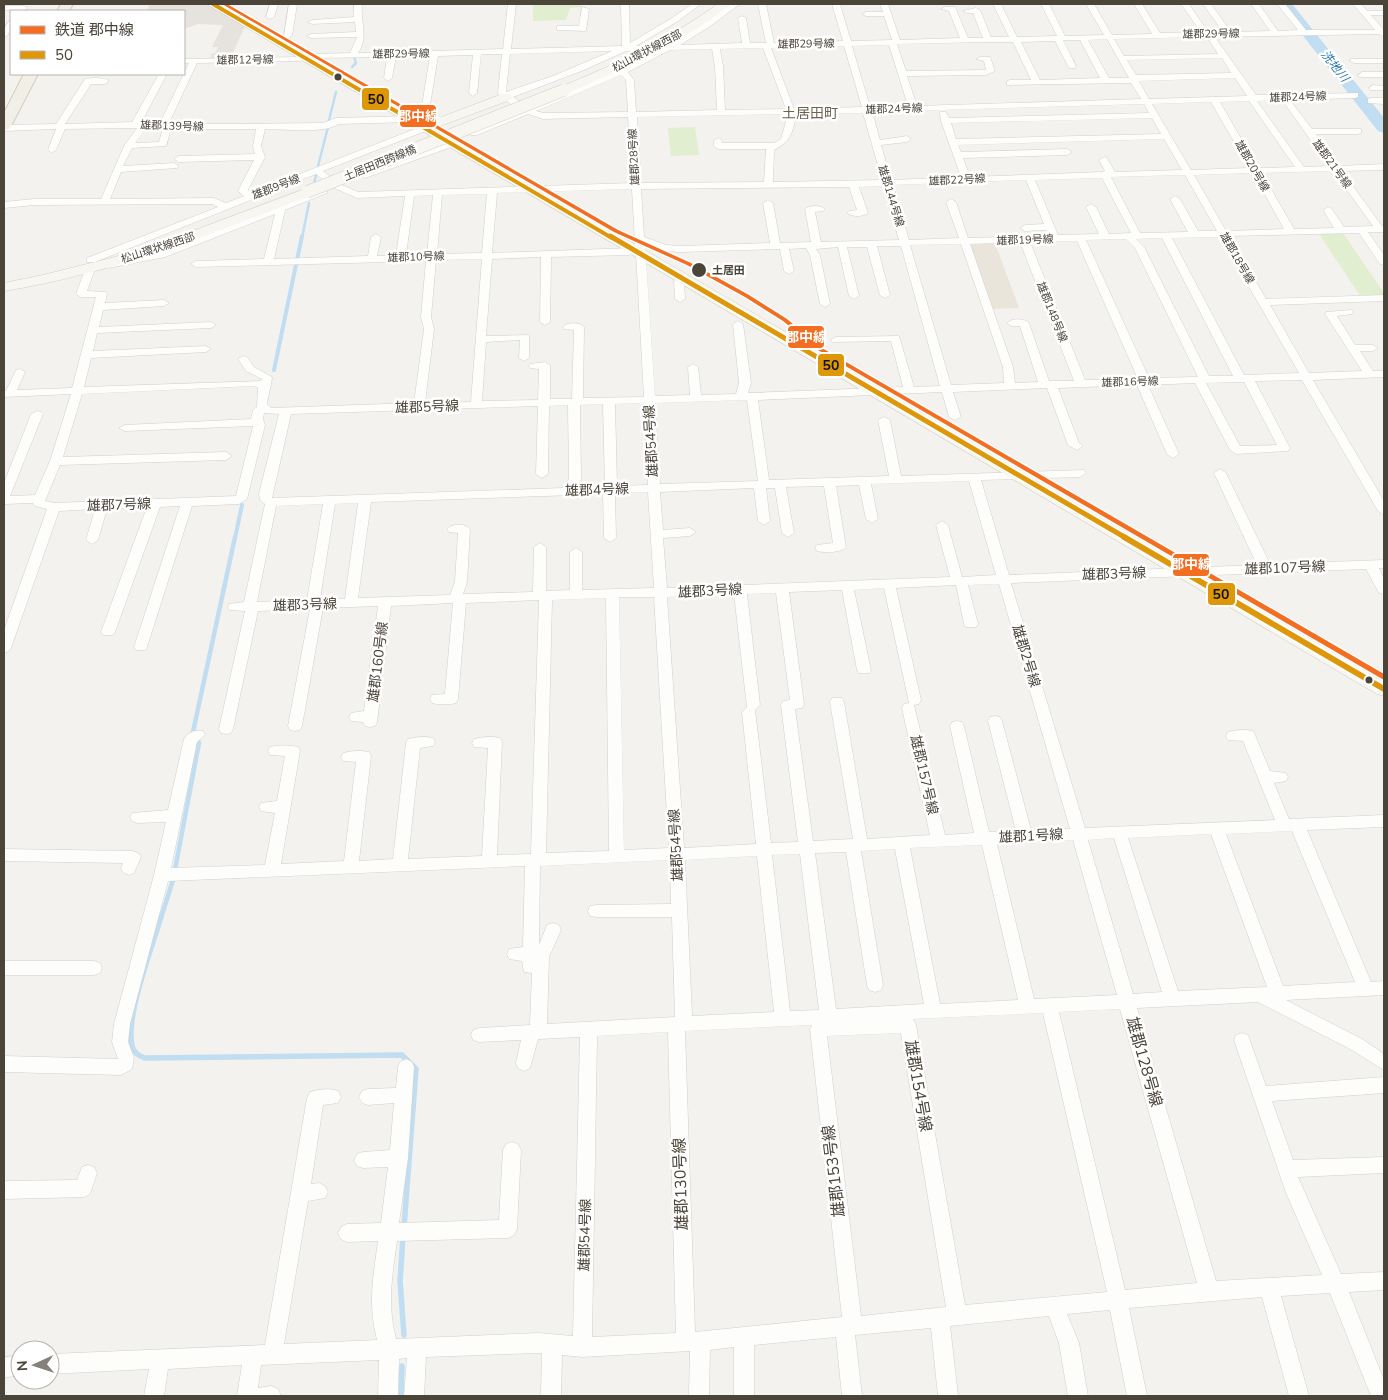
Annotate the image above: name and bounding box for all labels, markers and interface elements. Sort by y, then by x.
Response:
legend [10,10,185,75]
text: 鉄道 郡中線 [55,20,134,40]
street label: 松山環状線西部 [609,26,685,76]
street label: 雄郡29号線 [1182,26,1240,42]
street label: 雄郡29号線 [777,36,835,52]
text: 50 [55,45,73,65]
street label: 雄郡29号線 [372,46,430,62]
water label: 洗地川 [1317,47,1354,87]
street label: 雄郡12号線 [216,52,274,68]
unlabelled marker [333,72,343,82]
line badge: 50 [361,87,390,111]
street label: 雄郡24号線 [1269,89,1327,105]
text: 50 [368,90,384,109]
street label: 雄郡24号線 [865,101,923,117]
line badge: 郡中線 [399,104,437,128]
district label: 土居田町 [782,104,838,123]
text: 郡中線 [397,107,439,126]
street label: 雄郡139号線 [140,117,204,135]
street label: 雄郡28号線 [625,128,643,186]
street label: 雄郡21号線 [1309,136,1355,192]
street label: 雄郡20号線 [1231,137,1273,195]
street label: 土居田西跨線橋 [341,142,419,184]
street label: 雄郡144号線 [874,163,908,229]
street label: 雄郡9号線 [250,171,302,203]
street label: 雄郡22号線 [928,171,986,189]
street label: 松山環状線西部 [119,229,197,267]
street label: 雄郡18号線 [1216,229,1258,287]
street label: 雄郡19号線 [996,232,1054,248]
street label: 雄郡10号線 [387,249,445,265]
marker: 土居田 [690,261,708,279]
place label: 土居田 [712,263,745,278]
street label: 雄郡148号線 [1033,280,1071,344]
line badge: 郡中線 [787,325,825,349]
text: 郡中線 [785,328,827,347]
line badge: 50 [817,353,845,377]
text: 50 [823,356,839,375]
street label: 雄郡16号線 [1101,374,1159,390]
street label: 雄郡5号線 [394,396,460,418]
street label: 雄郡54号線 [640,404,662,478]
street label: 雄郡4号線 [564,479,630,501]
street label: 雄郡7号線 [86,494,152,516]
line badge: 郡中線 [1172,553,1210,577]
text: 郡中線 [1170,555,1212,574]
street label: 雄郡107号線 [1244,557,1326,579]
street label: 雄郡3号線 [1081,563,1147,585]
street label: 雄郡3号線 [677,580,743,602]
line badge: 50 [1207,582,1236,606]
text: 50 [1213,585,1229,604]
street label: 雄郡3号線 [272,594,338,616]
street label: 雄郡160号線 [364,621,392,703]
street label: 雄郡2号線 [1007,622,1045,690]
unlabelled marker [1364,675,1374,685]
street label: 雄郡157号線 [906,733,942,817]
street label: 雄郡54号線 [665,808,687,882]
street label: 雄郡1号線 [998,825,1064,847]
street label: 雄郡128号線 [1121,1014,1167,1110]
street label: 雄郡154号線 [899,1038,937,1134]
street label: 雄郡153号線 [817,1124,851,1218]
street label: 雄郡130号線 [668,1137,694,1231]
street label: 雄郡54号線 [575,1198,595,1272]
north arrow [10,1340,60,1390]
text: N [13,1360,32,1371]

